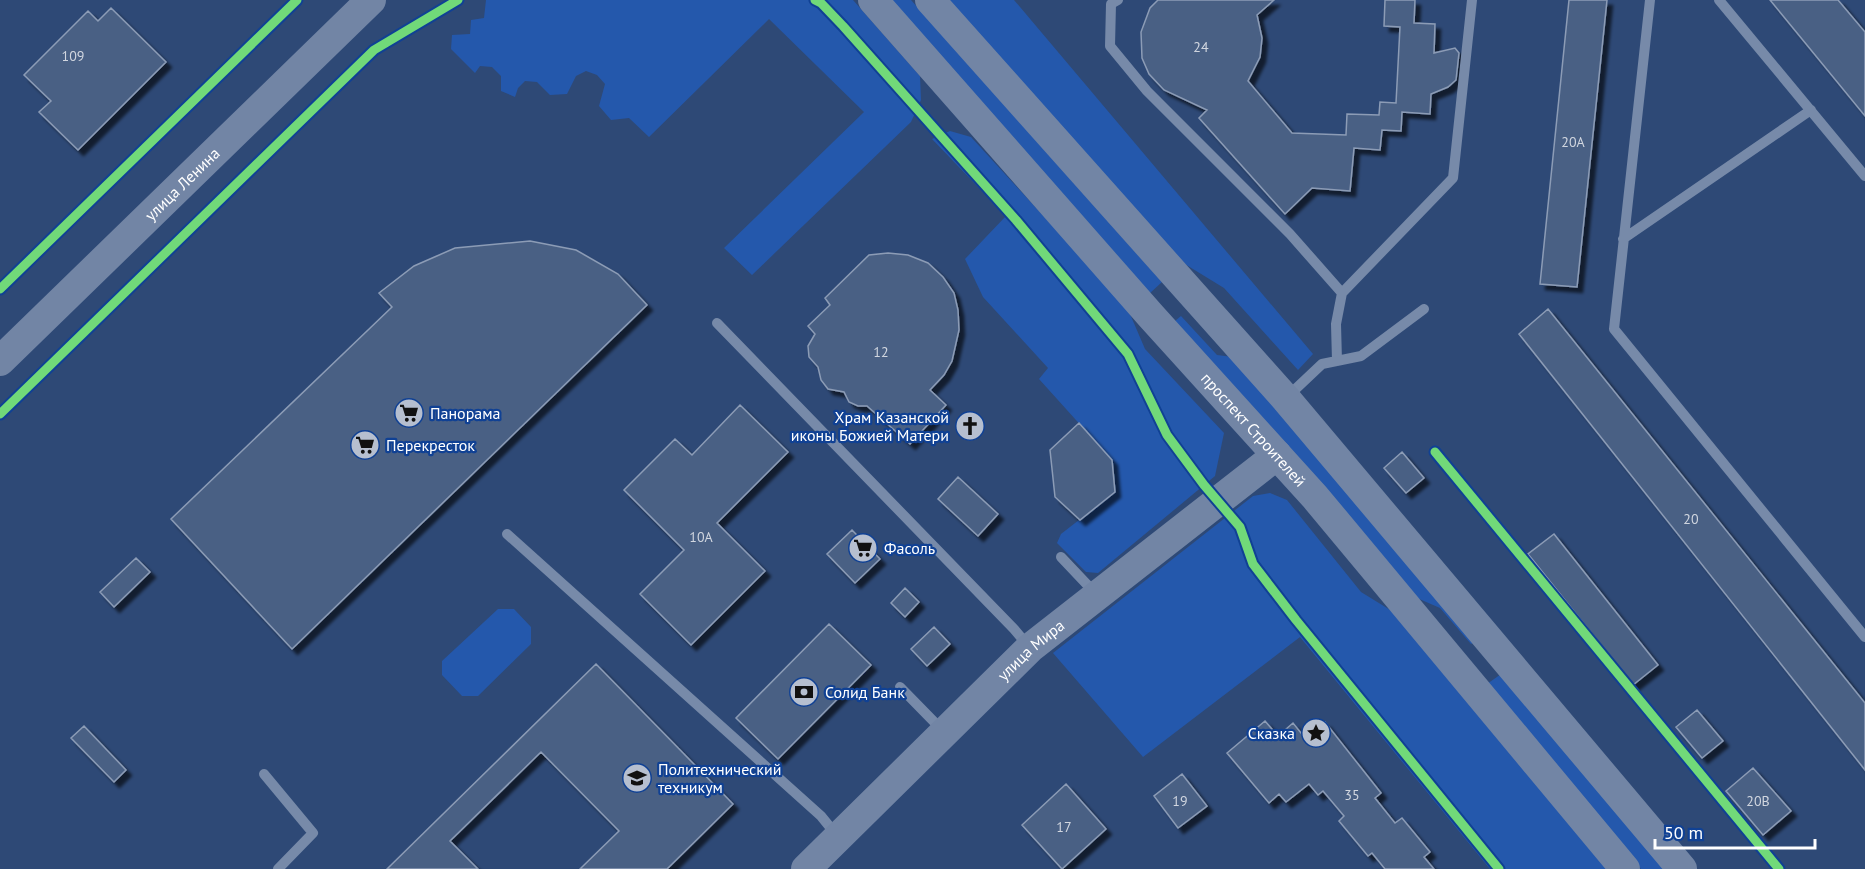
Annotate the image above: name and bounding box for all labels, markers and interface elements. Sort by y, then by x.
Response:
house number: 24 [1193,38,1209,56]
house number: 109 [62,47,84,65]
house number: 20А [1561,133,1586,151]
street label: улица Ленина [140,143,224,225]
house number: 12 [873,343,889,361]
street label: проспект Строителей [1197,368,1311,491]
supermarket icon: Панорама [393,397,425,429]
place label: Панорама [430,403,501,423]
place label: Храм Казанской иконы Божией Матери [791,407,949,445]
church icon: Храм Казанской иконы Божией Матери [954,410,986,442]
supermarket icon: Перекресток [349,429,381,461]
place label: Перекресток [386,435,475,455]
house number: 20 [1683,510,1699,528]
house number: 10А [689,528,714,546]
supermarket icon: Фасоль [847,532,879,564]
place label: Фасоль [884,538,935,558]
street label: улица Мира [993,615,1068,685]
bank icon: Солид Банк [788,676,820,708]
place label: Солид Банк [825,682,905,702]
place icon: Сказка [1300,717,1332,749]
place label: Сказка [1248,723,1295,743]
place label: Политехнический техникум [658,759,781,797]
school or university icon: Политехнический техникум [621,762,653,794]
house number: 35 [1344,786,1360,804]
house number: 19 [1172,792,1188,810]
house number: 20В [1746,792,1770,810]
scale bar [1655,812,1816,850]
house number: 17 [1056,818,1072,836]
text: 50 m [1664,821,1703,844]

